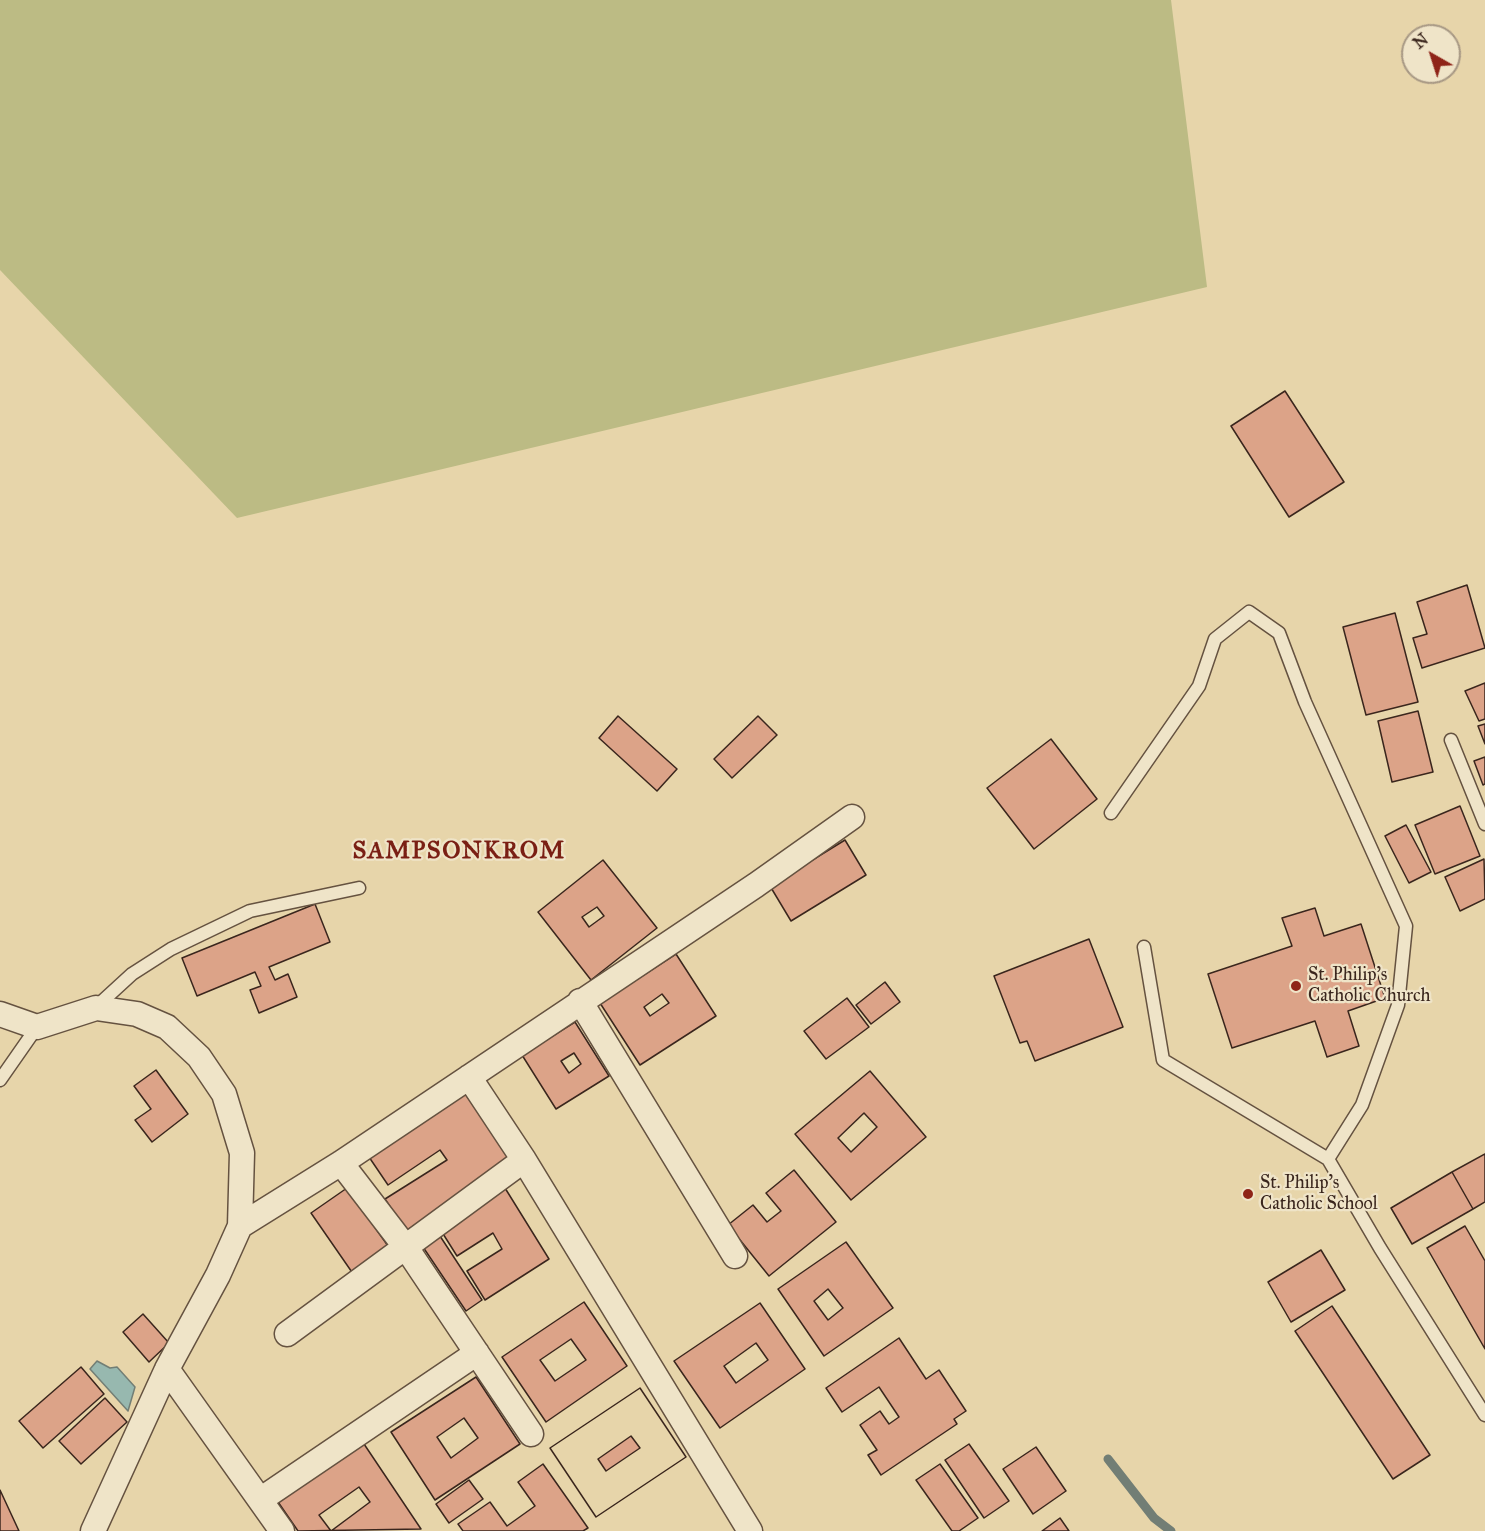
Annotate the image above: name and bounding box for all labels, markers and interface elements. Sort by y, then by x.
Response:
north arrow [1401,24,1461,84]
text: N [1409,30,1432,53]
district label: SAMPSONKROM [352,838,566,866]
place label: St. Philip's Catholic Church [1308,965,1431,1008]
marker: St. Philip's Catholic Church [1289,979,1303,993]
place label: St. Philip's Catholic School [1260,1173,1378,1216]
marker: St. Philip's Catholic School [1241,1187,1255,1201]

